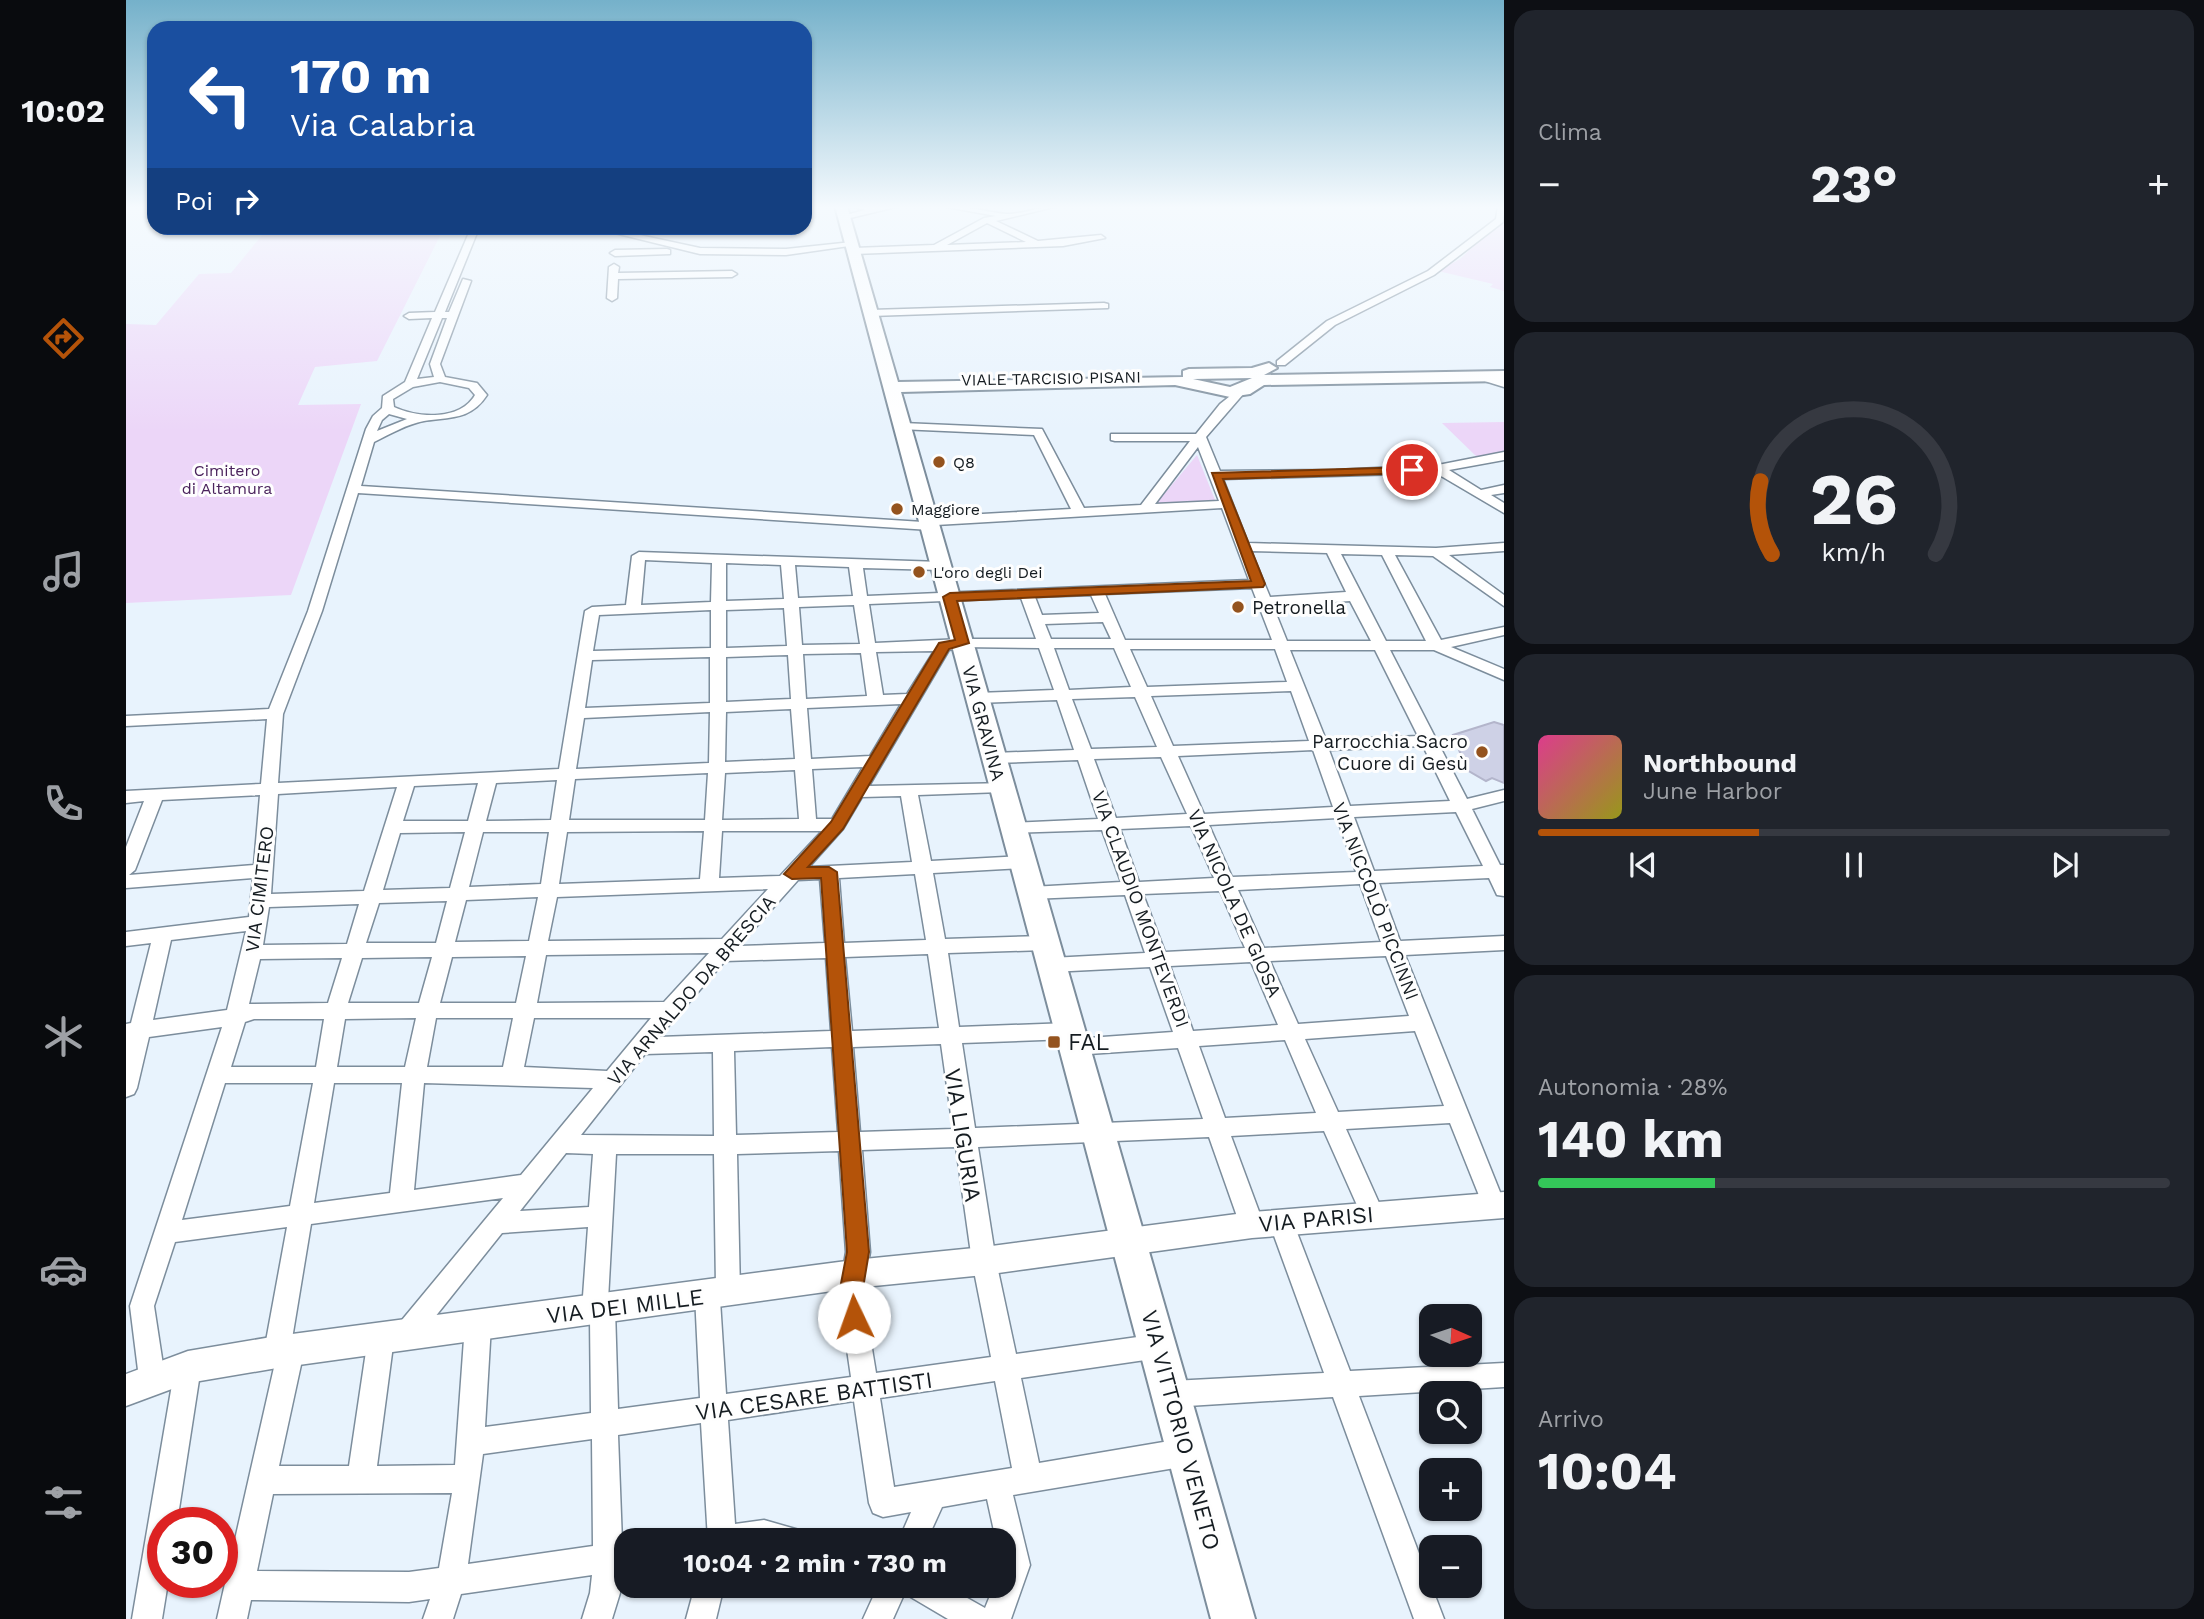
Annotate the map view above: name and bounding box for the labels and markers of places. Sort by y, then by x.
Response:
pin [1382,440,1442,500]
place label: Q8 [953,453,975,472]
marker: Q8 [931,454,947,470]
place label: Maggiore [911,500,980,519]
marker: Maggiore [889,501,905,517]
place label: L'oro degli Dei [933,563,1042,582]
marker: L'oro degli Dei [911,564,927,580]
place label: Petronella [1252,596,1346,619]
marker: Petronella [1230,599,1246,615]
place label: Parrocchia Sacro Cuore di Gesù [1312,730,1468,775]
marker: Parrocchia Sacro Cuore di Gesù [1474,744,1490,760]
place label: FAL [1068,1029,1110,1056]
marker: FAL [1046,1034,1062,1050]

